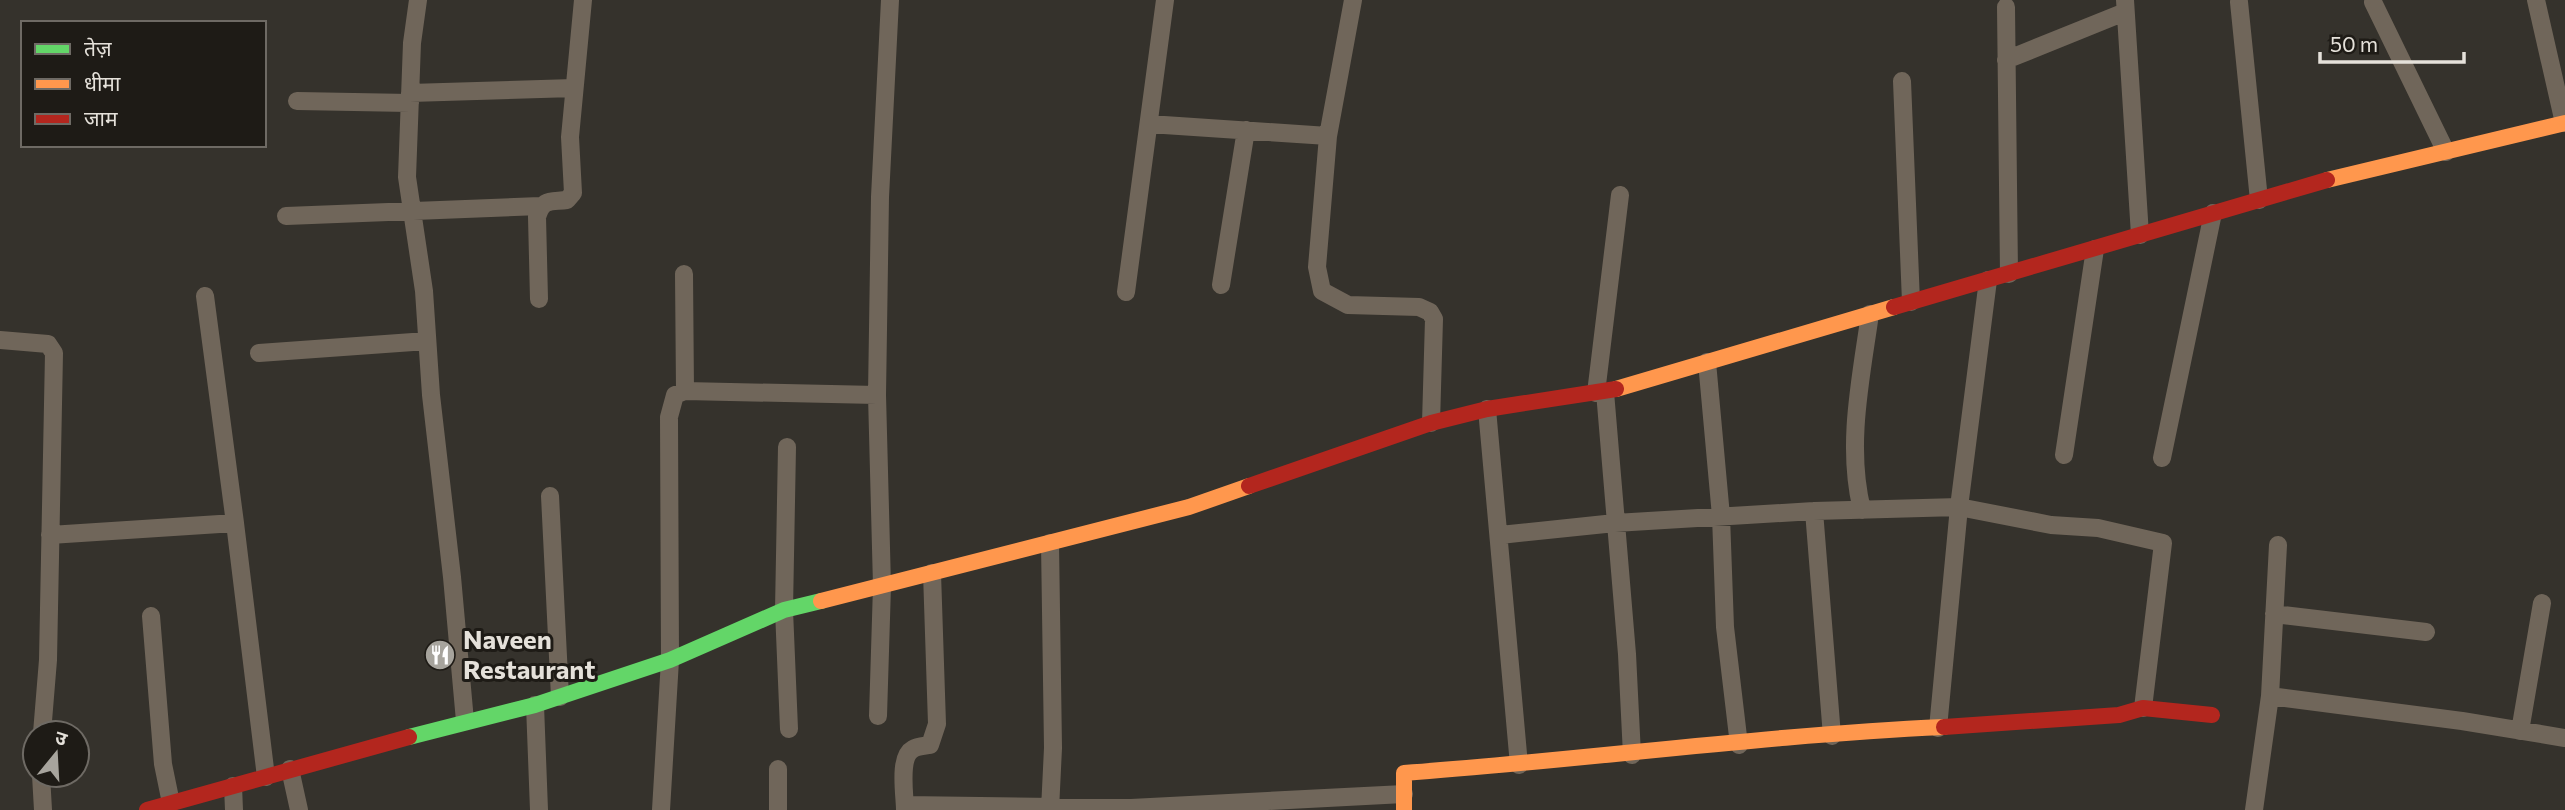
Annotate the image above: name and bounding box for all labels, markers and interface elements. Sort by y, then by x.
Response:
legend [21,21,266,147]
scale bar [2320,21,2464,65]
text: 50 m [2330,31,2378,56]
text: तेज़ [84,35,112,60]
text: धीमा [84,70,121,95]
text: जाम [84,105,118,130]
place label: Naveen Restaurant [463,623,595,684]
restaurant icon: Naveen Restaurant [423,638,457,672]
north arrow [21,719,91,789]
text: उ [53,725,71,750]

